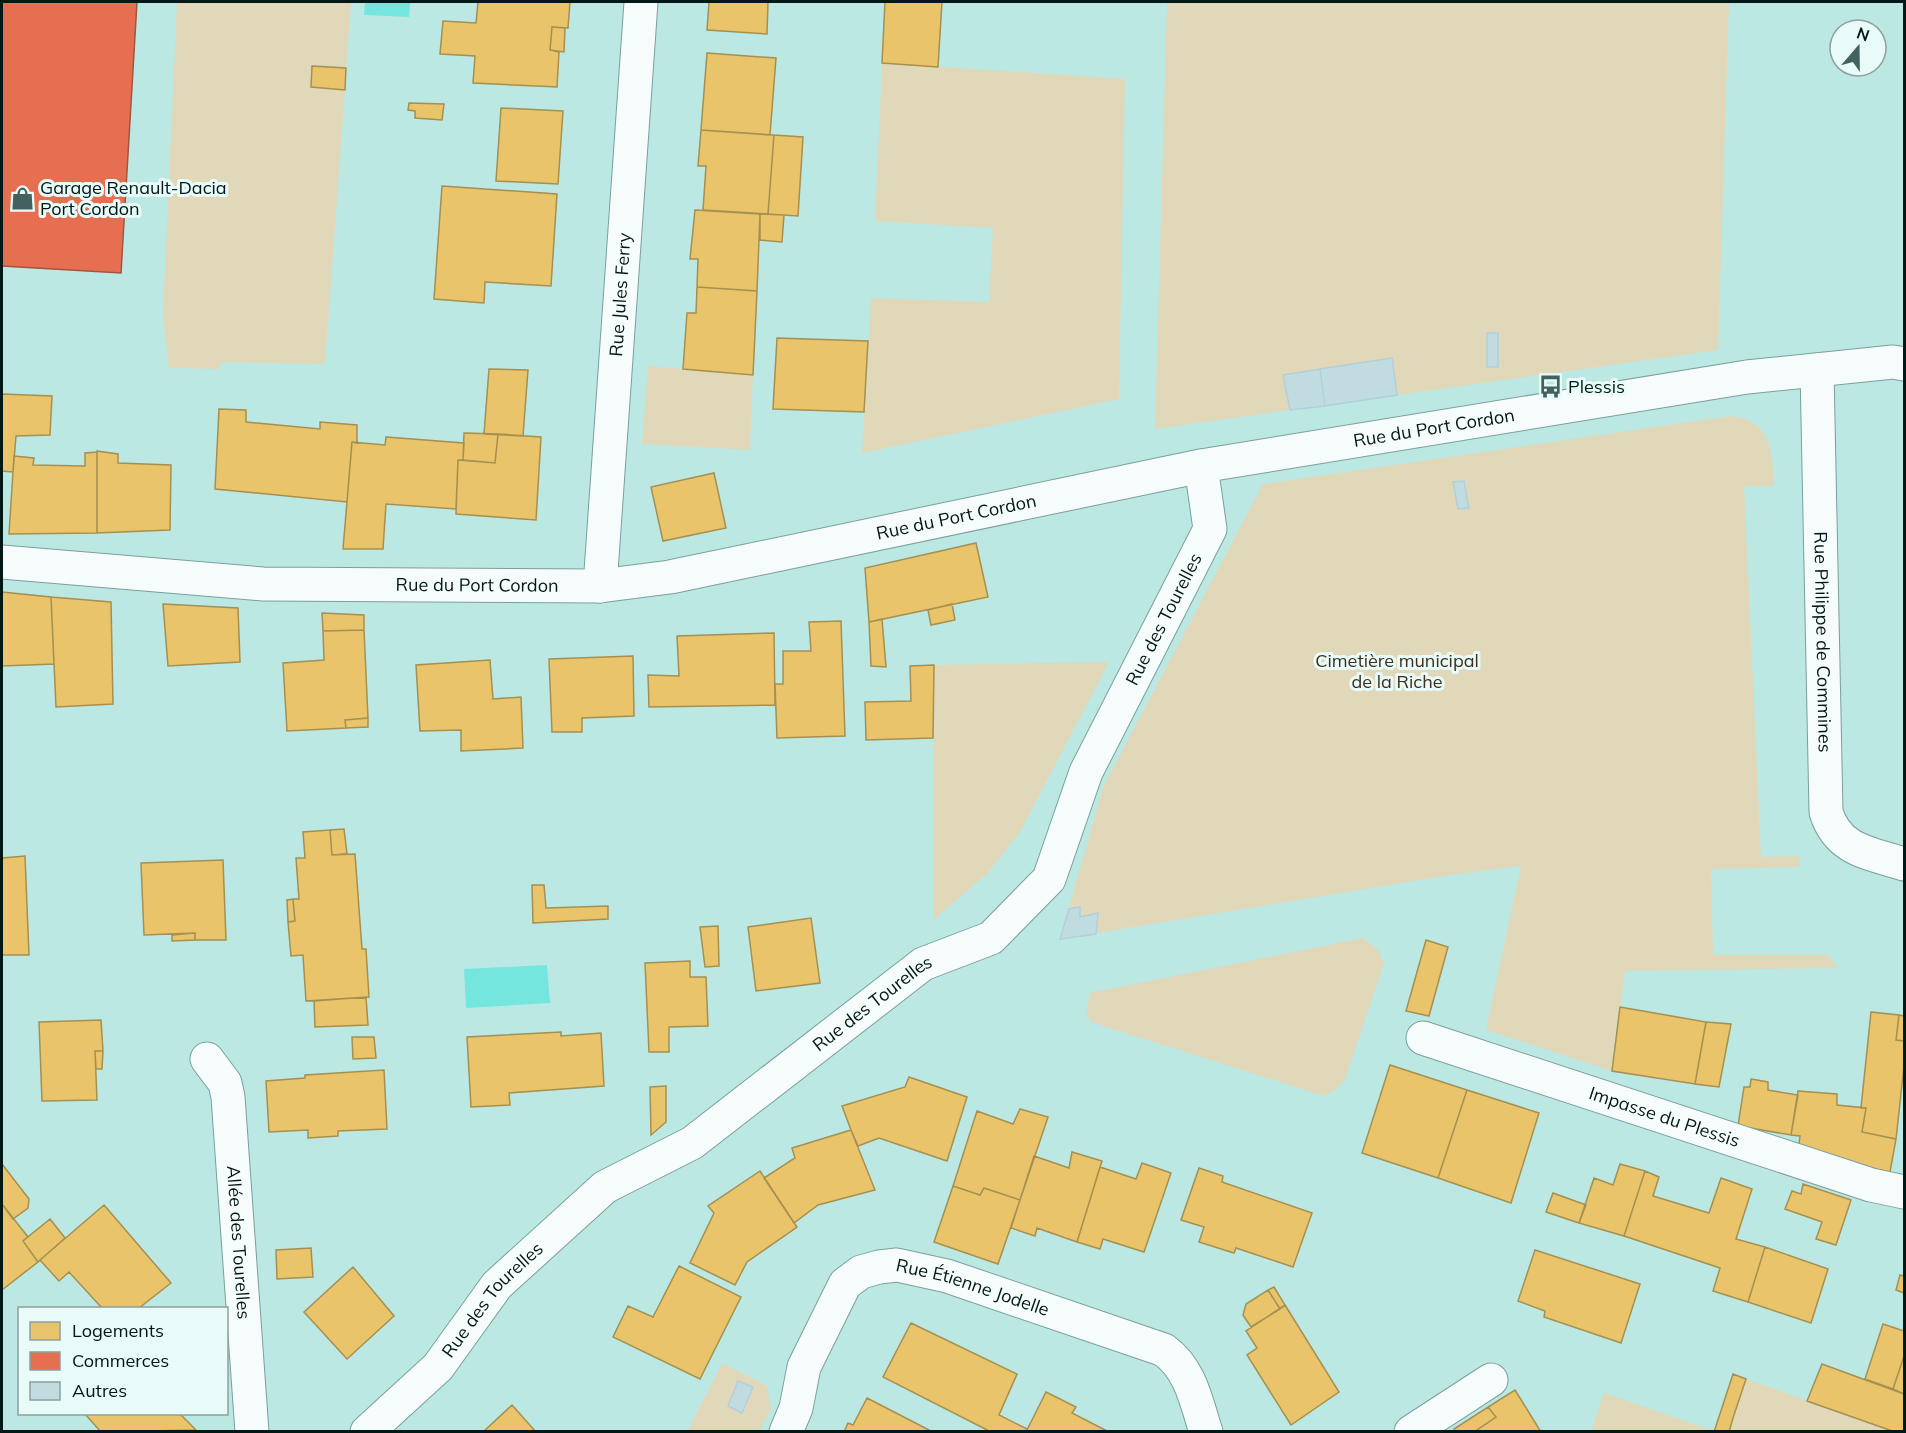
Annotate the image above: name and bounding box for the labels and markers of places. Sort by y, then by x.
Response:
place label: Garage Renault-Dacia Port Cordon [40,176,227,220]
shop icon: Garage Renault-Dacia Port Cordon [9,185,35,211]
bus stop icon: Plessis [1537,374,1563,400]
place label: Plessis [1568,375,1625,398]

